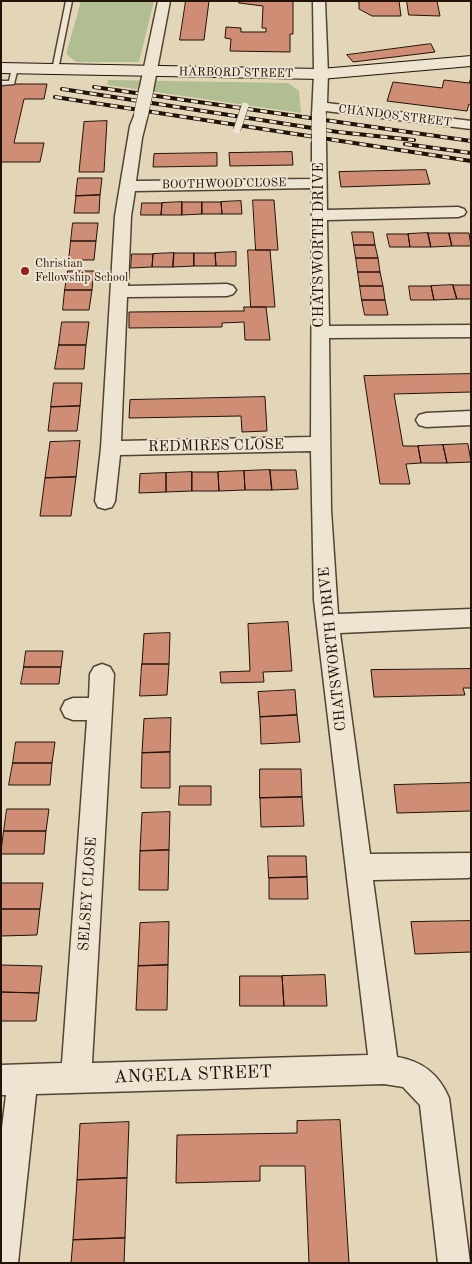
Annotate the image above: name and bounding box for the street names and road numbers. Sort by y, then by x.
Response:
street label: HARBORD STREET [178,65,294,81]
street label: CHANDOS STREET [337,102,453,130]
street label: CHATSWORTH DRIVE [310,162,328,328]
street label: BOOTHWOOD CLOSE [161,176,287,192]
street label: REDMIRES CLOSE [148,436,284,456]
street label: CHATSWORTH DRIVE [315,566,351,732]
street label: SELSEY CLOSE [75,836,101,952]
street label: ANGELA STREET [113,1061,273,1089]

